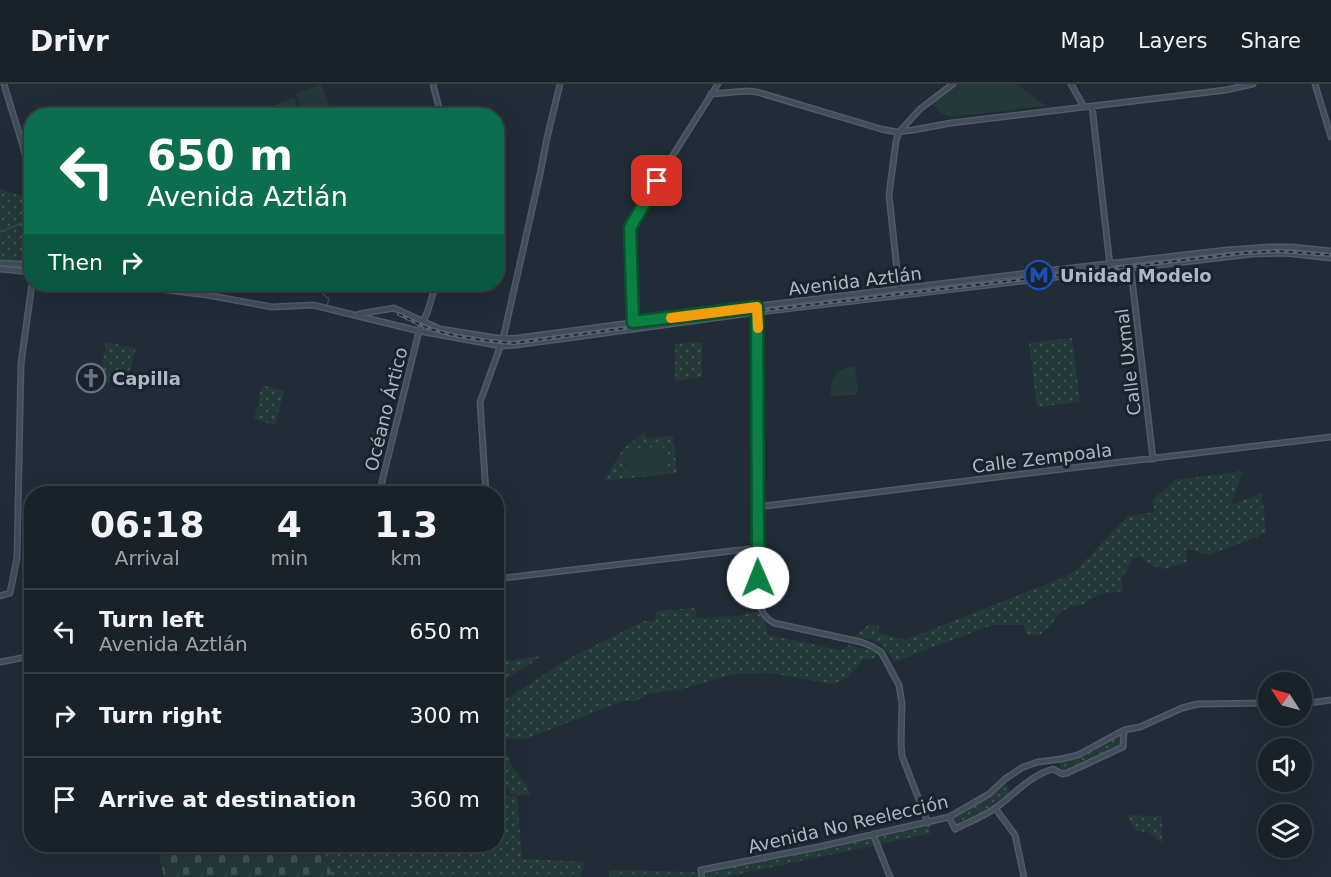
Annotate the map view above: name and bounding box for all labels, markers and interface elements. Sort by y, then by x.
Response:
text: Drivr [30,25,109,58]
text: Map [1061,29,1105,53]
text: Layers [1138,29,1207,53]
text: Share [1240,29,1301,53]
text: 650 m [147,131,293,180]
icon: left [48,132,126,210]
pin [631,155,682,206]
icon: arrive [640,164,673,197]
text: Avenida Aztlán [147,181,348,212]
icon: right [115,246,148,279]
text: Then [48,250,103,275]
metro station icon: Unidad Modelo [1023,259,1055,291]
street label: Avenida Aztlán [787,262,923,300]
place label: Unidad Modelo [1060,265,1212,286]
street label: Calle Uxmal [1111,307,1145,417]
street label: Océano Ártico [360,345,412,473]
church icon: Capilla [75,362,107,394]
place label: Capilla [112,368,181,389]
street label: Calle Zempoala [971,439,1113,477]
text: 06:18 [90,504,205,545]
text: 4 [277,504,302,545]
text: 1.3 [374,504,438,545]
text: Arrival [115,546,180,570]
text: min [271,546,308,570]
text: km [391,546,422,570]
position arrow [726,546,790,610]
text: Turn left [99,607,204,632]
icon: left [48,615,81,648]
text: 650 m [410,619,480,644]
text: Avenida Aztlán [99,632,248,656]
north arrow [1258,672,1312,726]
map controls [1258,672,1312,858]
icon: right [48,699,81,732]
text: Turn right [99,703,222,728]
text: 300 m [410,703,480,728]
button: sound [1258,738,1312,792]
icon: arrive [48,783,81,816]
text: Arrive at destination [99,787,356,812]
text: 360 m [410,787,480,812]
street label: Avenida No Reelección [746,791,950,857]
button: layers [1258,804,1312,858]

